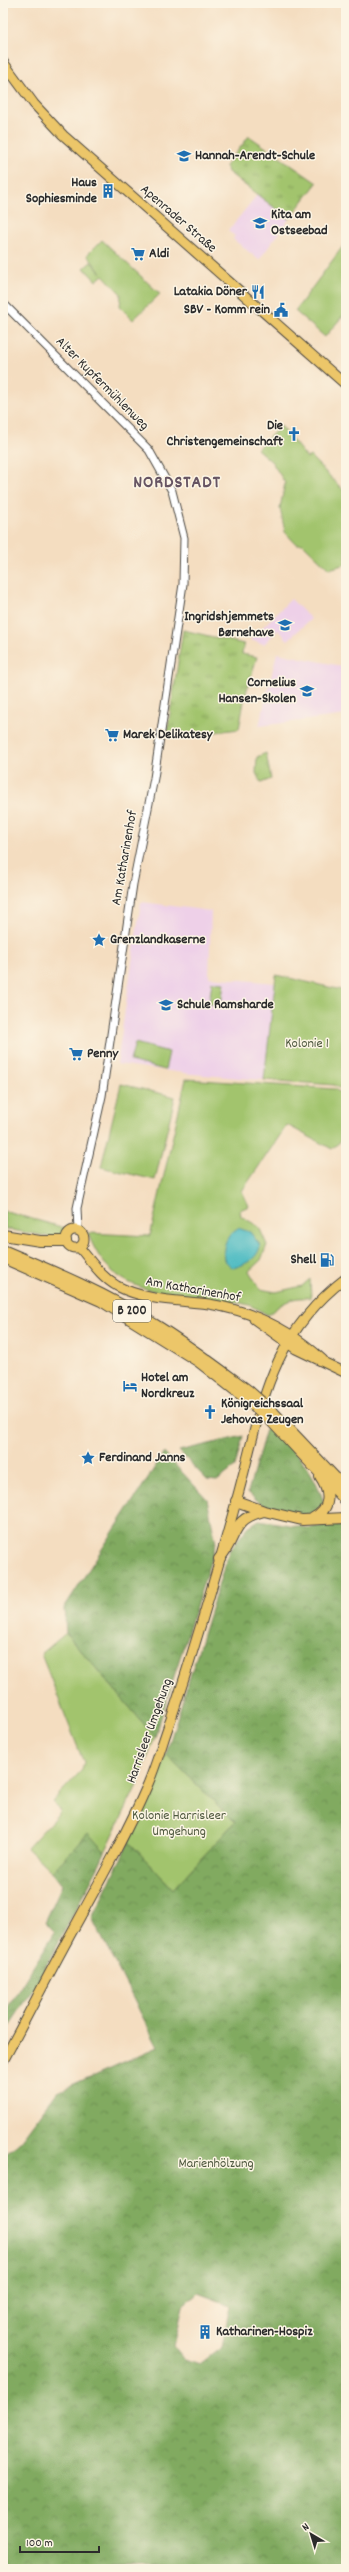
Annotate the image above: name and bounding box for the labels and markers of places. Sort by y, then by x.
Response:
place label: Hannah-Arendt-Schule [195,146,315,166]
school or university icon: Hannah-Arendt-Schule [176,148,192,164]
place label: Haus Sophiesminde [26,173,97,209]
building icon: Haus Sophiesminde [100,183,116,199]
place label: Kita am Ostseebad [271,205,328,241]
school or university icon: Kita am Ostseebad [252,215,268,231]
place label: Aldi [149,244,170,264]
supermarket icon: Aldi [130,246,146,262]
place label: Latakia Döner [174,282,248,302]
restaurant icon: Latakia Döner [250,284,266,300]
place label: SBV - Komm rein [184,300,271,320]
public building icon: SBV - Komm rein [273,302,289,318]
place label: Die Christengemeinschaft [167,416,284,452]
church icon: Die Christengemeinschaft [286,426,302,442]
place label: Ingridshjemmets Børnehave [184,607,274,643]
school or university icon: Ingridshjemmets Børnehave [277,617,293,633]
place label: Cornelius Hansen-Skolen [218,673,297,709]
school or university icon: Cornelius Hansen-Skolen [299,683,315,699]
place label: Marek Delikatesy [123,725,214,745]
supermarket icon: Marek Delikatesy [104,727,120,743]
place label: Grenzlandkaserne [110,930,205,950]
place icon: Grenzlandkaserne [91,932,107,948]
place label: Schule Ramsharde [177,995,274,1015]
school or university icon: Schule Ramsharde [158,997,174,1013]
place label: Penny [87,1044,119,1064]
supermarket icon: Penny [68,1046,84,1062]
place label: Shell [291,1250,317,1270]
fuel station icon: Shell [319,1252,335,1268]
place label: Hotel am Nordkreuz [141,1368,195,1404]
hotel icon: Hotel am Nordkreuz [122,1378,138,1394]
place label: Königreichssaal Jehovas Zeugen [221,1394,304,1430]
church icon: Königreichssaal Jehovas Zeugen [202,1404,218,1420]
place label: Ferdinand Janns [99,1448,186,1468]
place icon: Ferdinand Janns [80,1450,96,1466]
place label: Katharinen-Hospiz [216,2322,313,2342]
building icon: Katharinen-Hospiz [197,2324,213,2340]

